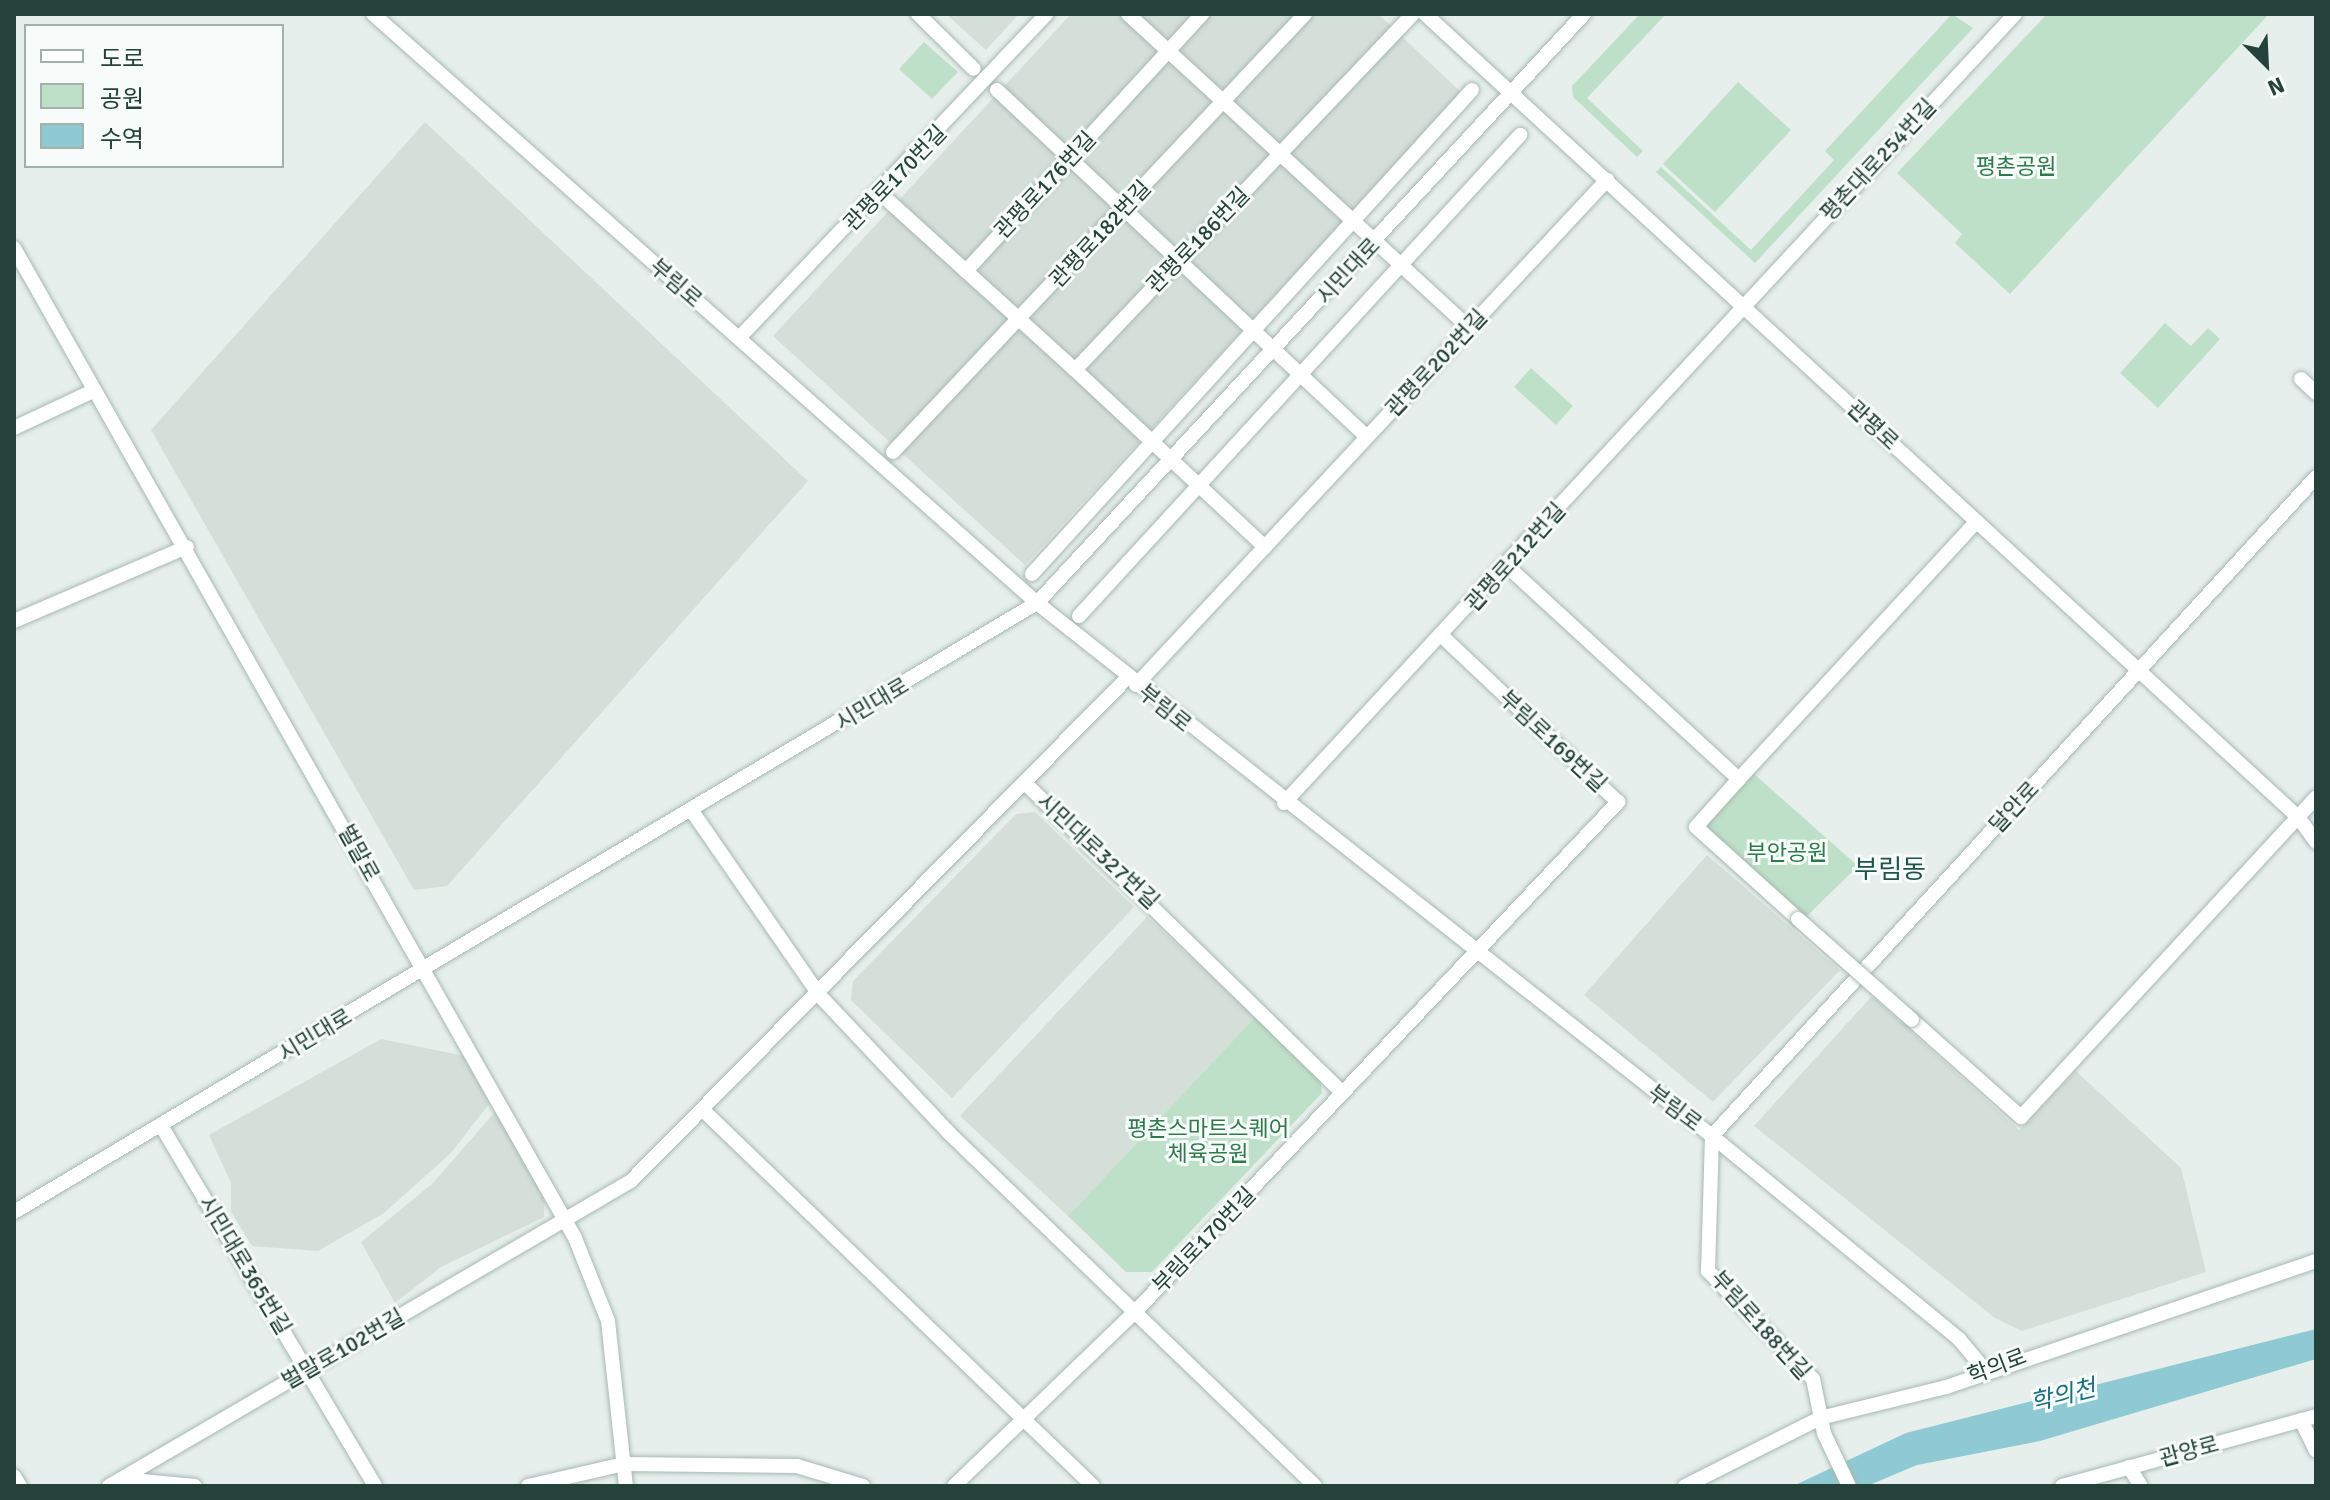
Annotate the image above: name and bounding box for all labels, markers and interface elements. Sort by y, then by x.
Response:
legend [24,24,284,168]
north arrow [2226,24,2306,104]
text: 도로 [100,44,144,74]
text: N [2263,71,2288,102]
text: 공원 [100,84,144,114]
street label: 평촌대로254번길 [1815,94,1941,226]
street label: 관평로170번길 [838,120,952,236]
text: 수역 [100,124,144,154]
street label: 관평로176번길 [989,126,1101,244]
park label: 평촌공원 [1976,154,2056,180]
street label: 관평로182번길 [1044,175,1156,293]
street label: 관평로186번길 [1141,182,1255,298]
street label: 시민대로 [1311,232,1385,310]
street label: 부림로 [644,253,708,313]
street label: 관평로202번길 [1380,304,1492,422]
street label: 관평로 [1842,395,1904,455]
street label: 관평로212번길 [1459,497,1571,617]
street label: 시민대로 [831,672,913,736]
street label: 부림로 [1133,679,1197,737]
street label: 부림로169번길 [1494,685,1612,797]
street label: 달안로 [1984,776,2044,838]
street label: 시민대로327번길 [1032,788,1164,914]
street label: 벌말로 [333,820,385,886]
park label: 부안공원 [1747,840,1827,866]
district label: 부림동 [1854,855,1926,887]
street label: 시민대로 [274,1003,356,1067]
street label: 부림로 [1643,1079,1707,1137]
park label: 평촌스마트스퀘어 체육공원 [1127,1115,1289,1166]
street label: 부림로170번길 [1147,1182,1261,1298]
street label: 시민대로365번길 [193,1191,297,1339]
street label: 부림로188번길 [1705,1265,1817,1385]
street label: 벌말로102번길 [277,1303,409,1395]
street label: 학의로 [1964,1343,2030,1389]
water label: 학의천 [2027,1374,2099,1418]
street label: 관양로 [2156,1430,2222,1472]

